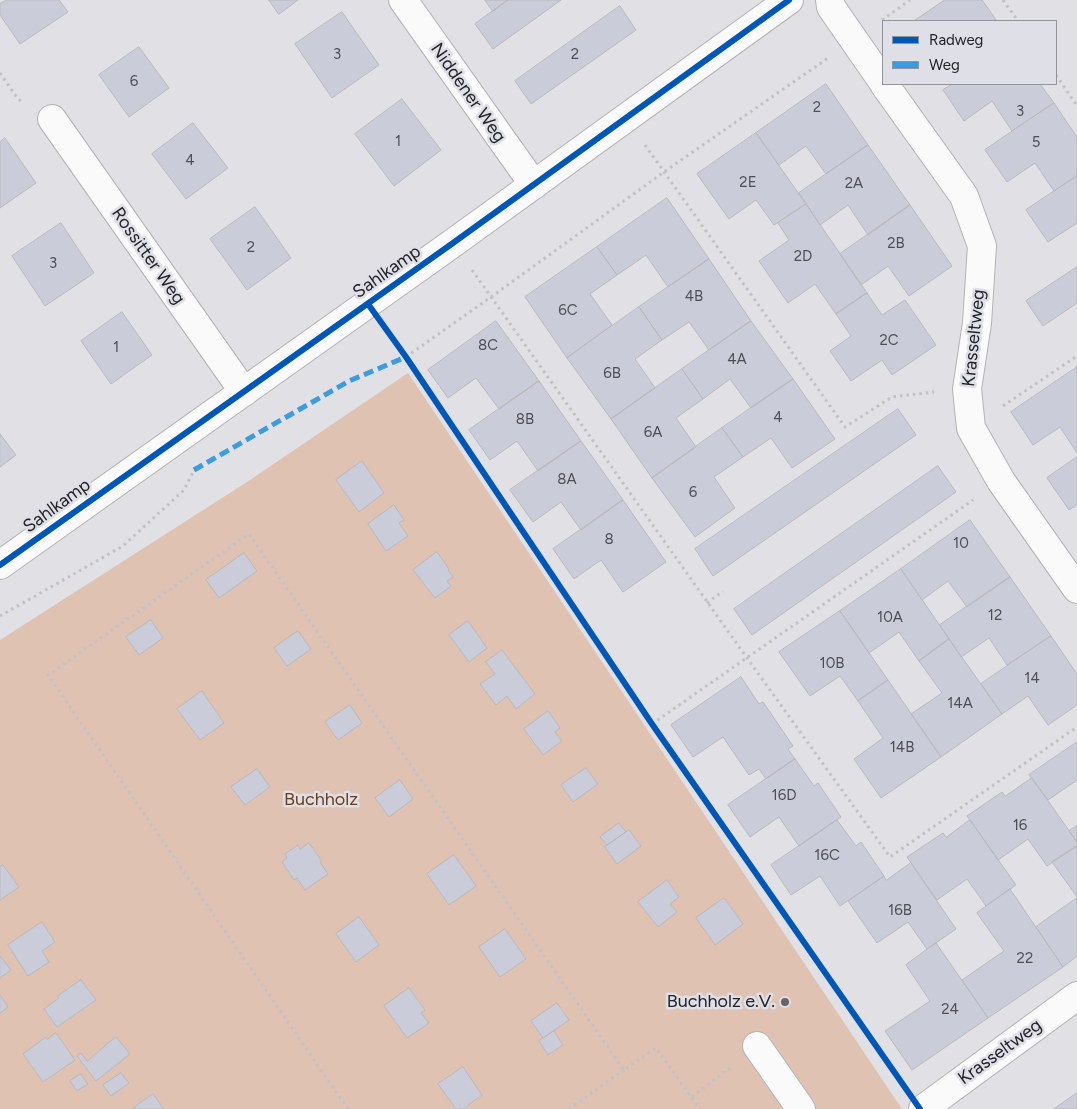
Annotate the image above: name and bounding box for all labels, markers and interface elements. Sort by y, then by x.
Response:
legend [882,20,1057,85]
text: Radweg [929,31,983,49]
street label: Niddener Weg [426,39,510,147]
house number: 3 [333,46,341,64]
house number: 2 [571,46,579,64]
text: Weg [929,56,960,74]
house number: 6 [130,73,138,91]
house number: 2 [813,99,821,117]
house number: 3 [1016,103,1024,121]
house number: 1 [395,133,401,151]
house number: 5 [1032,134,1040,152]
house number: 4 [185,152,195,170]
house number: 2E [739,174,757,192]
house number: 2A [845,175,863,193]
street label: Rossitter Weg [107,203,189,309]
house number: 2B [887,235,905,253]
house number: 2 [247,239,255,257]
street label: Sahlkamp [349,241,425,303]
house number: 2D [794,248,812,266]
house number: 3 [49,255,57,273]
house number: 4B [685,288,703,306]
street label: Krasseltweg [958,288,990,388]
house number: 6C [558,302,578,320]
house number: 2C [879,332,899,350]
house number: 8C [478,337,498,355]
house number: 1 [113,339,119,357]
house number: 4A [727,351,747,369]
house number: 6B [603,365,621,383]
house number: 4 [773,409,783,427]
house number: 8B [516,411,534,429]
house number: 6A [644,424,662,442]
house number: 8A [557,471,577,489]
street label: Sahlkamp [19,474,95,538]
house number: 6 [689,484,697,502]
house number: 8 [604,531,614,549]
house number: 10 [953,535,969,553]
house number: 12 [988,607,1002,625]
house number: 10A [877,609,903,627]
house number: 10B [820,655,844,673]
house number: 14 [1024,670,1040,688]
house number: 14A [947,695,973,713]
house number: 14B [890,739,914,757]
house number: 16D [771,787,797,805]
park label: Buchholz [284,789,358,811]
house number: 16 [1013,817,1027,835]
house number: 16C [814,847,840,865]
house number: 16B [888,902,912,920]
house number: 22 [1017,950,1033,968]
place label: Buchholz e.V. [667,991,775,1013]
marker: Buchholz e.V. [779,996,791,1008]
house number: 24 [941,1001,959,1019]
street label: Krasseltweg [954,1015,1046,1089]

